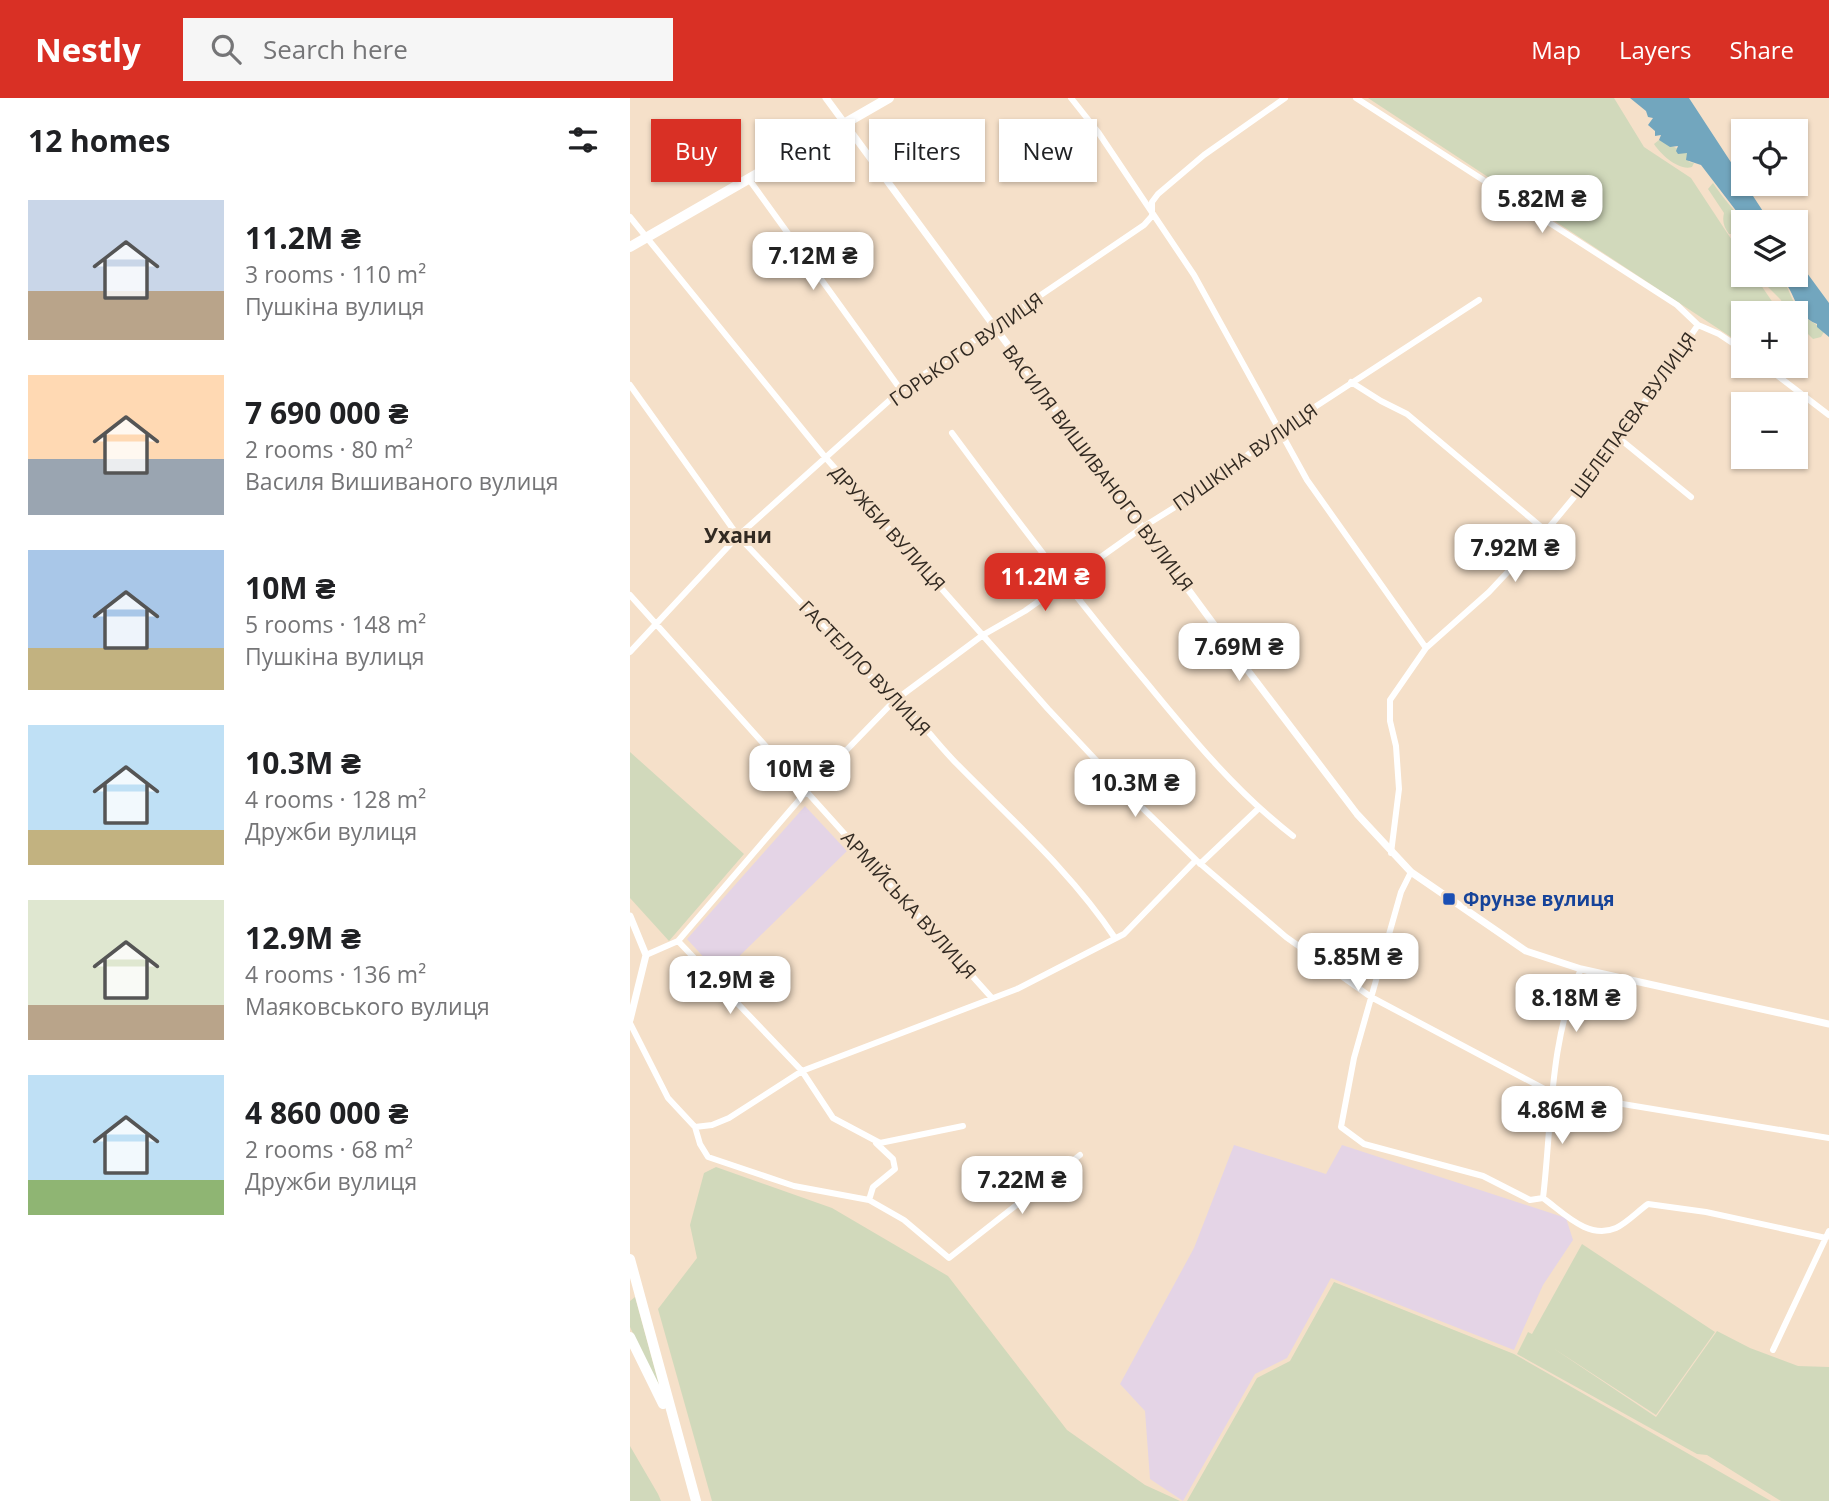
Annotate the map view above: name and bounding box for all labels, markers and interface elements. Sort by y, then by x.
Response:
search box [183,18,673,81]
text: Nestly [35,27,141,72]
icon: search [207,30,245,68]
text: Search here [263,31,408,67]
text: Map [1531,33,1581,66]
text: Layers [1619,33,1692,66]
text: Share [1730,33,1794,66]
chip: Buy [651,119,741,182]
chip: Rent [755,119,855,182]
chip: Filters [869,119,985,182]
chip: New [999,119,1097,182]
map controls [1731,119,1808,469]
button: locate [1731,119,1808,196]
text: 12 homes [28,120,171,161]
icon: filters [564,121,602,159]
pin: 5.82M ₴ [1477,176,1607,235]
text: 5.82M ₴ [1497,182,1587,214]
button: layers [1731,210,1808,287]
text: 11.2M ₴ [245,217,361,258]
icon: home [84,228,168,312]
pin: 7.12M ₴ [748,232,878,292]
text: 7.12M ₴ [768,239,858,271]
text: 3 rooms · 110 m² [245,258,426,290]
street label: ГОРЬКОГО ВУЛИЦЯ [884,286,1048,412]
text: Пушкіна вулиця [245,290,424,322]
button: + [1731,301,1808,378]
street label: ШЕЛЕПАЄВА ВУЛИЦЯ [1564,327,1702,503]
street label: ВАСИЛЯ ВИШИВАНОГО ВУЛИЦЯ [997,339,1199,597]
text: 7 690 000 ₴ [245,392,408,433]
button: − [1731,392,1808,469]
street label: ПУШКІНА ВУЛИЦЯ [1168,397,1322,517]
icon: home [84,403,168,487]
text: 2 rooms · 80 m² [245,433,413,465]
street label: ДРУЖБИ ВУЛИЦЯ [824,459,952,597]
text: Василя Вишиваного вулиця [245,465,558,497]
district label: Ухани [704,521,772,549]
pin: 7.92M ₴ [1450,524,1580,584]
text: 7.92M ₴ [1470,531,1560,563]
pin: 11.2M ₴ [980,554,1110,613]
text: 11.2M ₴ [1000,560,1090,592]
text: 10M ₴ [245,567,335,608]
icon: home [84,578,168,662]
street label: ГАСТЕЛЛО ВУЛИЦЯ [793,595,937,741]
text: 5 rooms · 148 m² [245,608,426,640]
pin: 7.69M ₴ [1174,624,1304,683]
text: 7.69M ₴ [1194,630,1284,662]
text: Пушкіна вулиця [245,640,424,672]
text: 10.3M ₴ [245,742,361,783]
pin: 10M ₴ [751,746,849,805]
text: 10M ₴ [765,752,835,784]
icon: home [84,753,168,837]
pin: 10.3M ₴ [1070,760,1200,819]
text: 10.3M ₴ [1090,766,1180,798]
text: 4 rooms · 128 m² [245,783,426,815]
text: Дружби вулиця [245,815,417,847]
street label: АРМІЙСЬКА ВУЛИЦЯ [836,825,982,985]
place label: Фрунзе вулиця [1463,886,1615,912]
marker: Фрунзе вулиця [1441,891,1457,907]
text: 12.9M ₴ [245,917,361,958]
icon: home [84,928,168,1012]
pin: 5.85M ₴ [1293,934,1423,993]
text: 5.85M ₴ [1313,940,1403,972]
pin: 12.9M ₴ [665,956,795,1016]
text: 4 rooms · 136 m² [245,958,426,990]
text: 12.9M ₴ [685,963,775,995]
pin: 8.18M ₴ [1511,974,1641,1034]
text: 8.18M ₴ [1531,981,1621,1013]
text: Маяковського вулиця [245,990,490,1022]
pin: 4.86M ₴ [1497,1086,1627,1146]
text: 4 860 000 ₴ [245,1092,408,1133]
text: 4.86M ₴ [1517,1093,1607,1125]
icon: home [84,1103,168,1187]
text: 2 rooms · 68 m² [245,1133,413,1165]
pin: 7.22M ₴ [957,1156,1087,1216]
text: 7.22M ₴ [977,1163,1067,1195]
text: Дружби вулиця [245,1165,417,1197]

